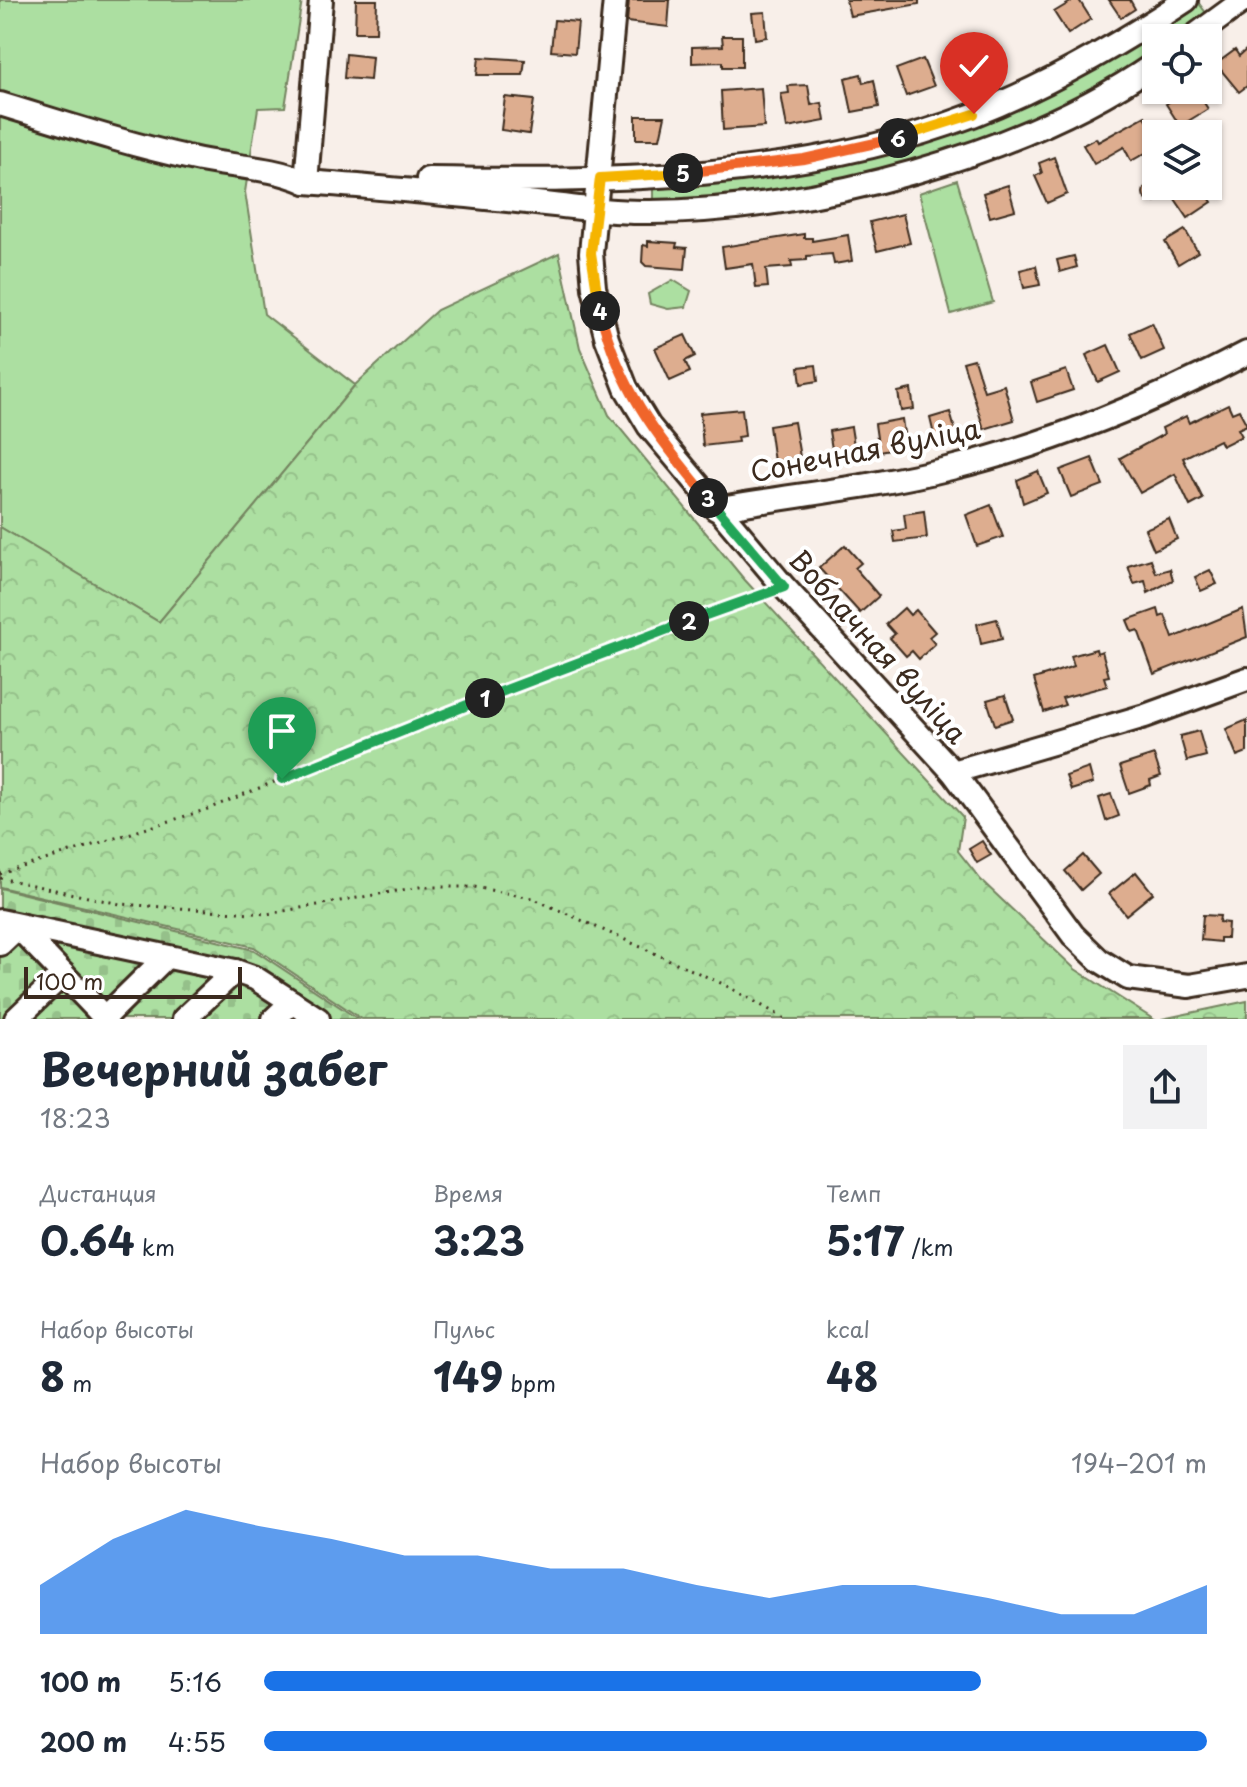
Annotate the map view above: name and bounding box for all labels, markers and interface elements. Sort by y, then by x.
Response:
map controls [1142,24,1222,200]
button: locate [1142,24,1222,104]
pin [940,32,1008,114]
icon: check [952,44,996,88]
pin: 6 [878,118,918,158]
button: layers [1142,120,1222,200]
text: 6 [890,121,906,154]
pin: 5 [663,153,703,193]
text: 5 [676,156,690,189]
pin: 4 [580,291,620,331]
text: 4 [593,294,607,327]
street label: Сонечная вуліца [746,405,985,492]
pin: 3 [688,478,728,518]
text: 3 [701,481,715,514]
street label: Воблачная вуліца [780,539,979,754]
pin: 2 [669,601,709,641]
text: 2 [681,604,697,637]
pin: 1 [465,678,505,718]
text: 1 [480,681,490,714]
pin [248,697,316,779]
icon: arrive [260,709,304,753]
scale bar [24,963,242,999]
text: 100 m [36,964,103,997]
text: Вечерний забег [40,1035,387,1101]
button: share [1123,1045,1207,1129]
text: 18:23 [40,1098,111,1137]
text: Дистанция [40,1176,157,1209]
text: Время [433,1176,503,1209]
text: Темп [826,1176,882,1209]
text: 0.64 [40,1209,135,1270]
text: 3:23 [433,1209,525,1270]
text: 5:17 [826,1209,904,1270]
text: km [135,1230,175,1263]
text: /km [904,1230,954,1263]
text: Набор высоты [40,1312,194,1345]
text: Пульс [433,1312,495,1345]
text: kcal [826,1312,870,1345]
text: 8 [40,1345,65,1406]
text: 149 [433,1345,503,1406]
text: 48 [826,1345,879,1406]
text: m [65,1366,92,1399]
text: bpm [503,1366,556,1399]
text: Набор высоты [40,1443,222,1482]
text: 194–201 m [1071,1443,1207,1482]
text: 100 m [40,1662,121,1701]
text: 5:16 [168,1662,222,1701]
text: 200 m [40,1722,127,1761]
text: 4:55 [168,1722,226,1761]

